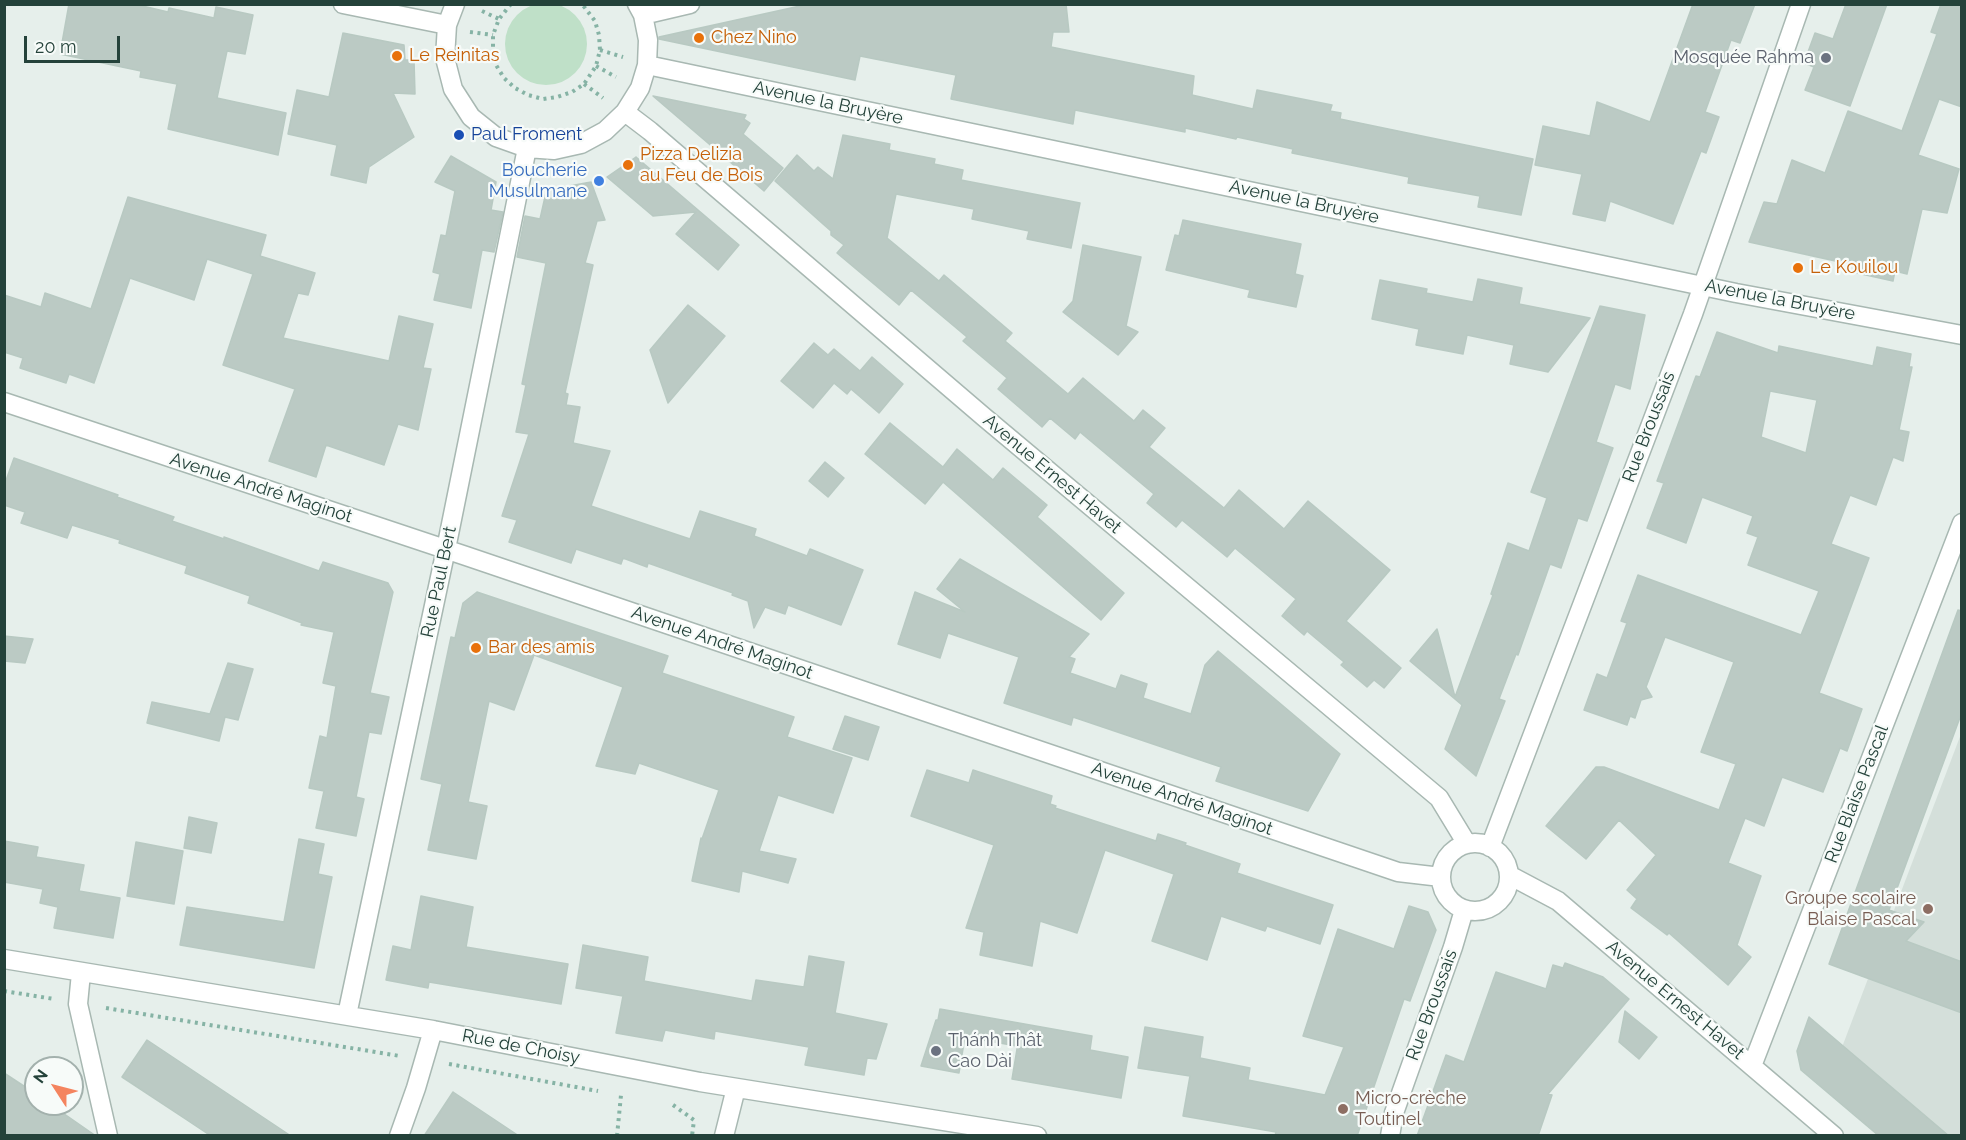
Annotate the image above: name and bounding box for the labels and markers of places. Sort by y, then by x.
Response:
place label: Chez Nino [711,27,797,49]
marker: Chez Nino [692,31,706,45]
place label: Le Reinitas [409,45,499,67]
place label: Mosquée Rahma [1673,47,1814,69]
marker: Le Reinitas [390,49,404,63]
marker: Mosquée Rahma [1819,51,1833,65]
place label: Paul Froment [471,124,582,146]
marker: Paul Froment [452,128,466,142]
place label: Pizza Delizia au Feu de Bois [640,144,763,186]
marker: Pizza Delizia au Feu de Bois [621,158,635,172]
place label: Boucherie Musulmane [489,160,587,202]
marker: Boucherie Musulmane [592,174,606,188]
place label: Le Kouilou [1810,257,1898,279]
marker: Le Kouilou [1791,261,1805,275]
place label: Bar des amis [488,637,595,659]
marker: Bar des amis [469,641,483,655]
place label: Groupe scolaire Blaise Pascal [1785,888,1916,930]
marker: Groupe scolaire Blaise Pascal [1921,902,1935,916]
place label: Thánh Thât Cao Dài [948,1030,1042,1072]
marker: Thánh Thât Cao Dài [929,1044,943,1058]
place label: Micro-crèche Toutinel [1355,1088,1466,1130]
marker: Micro-crèche Toutinel [1336,1102,1350,1116]

